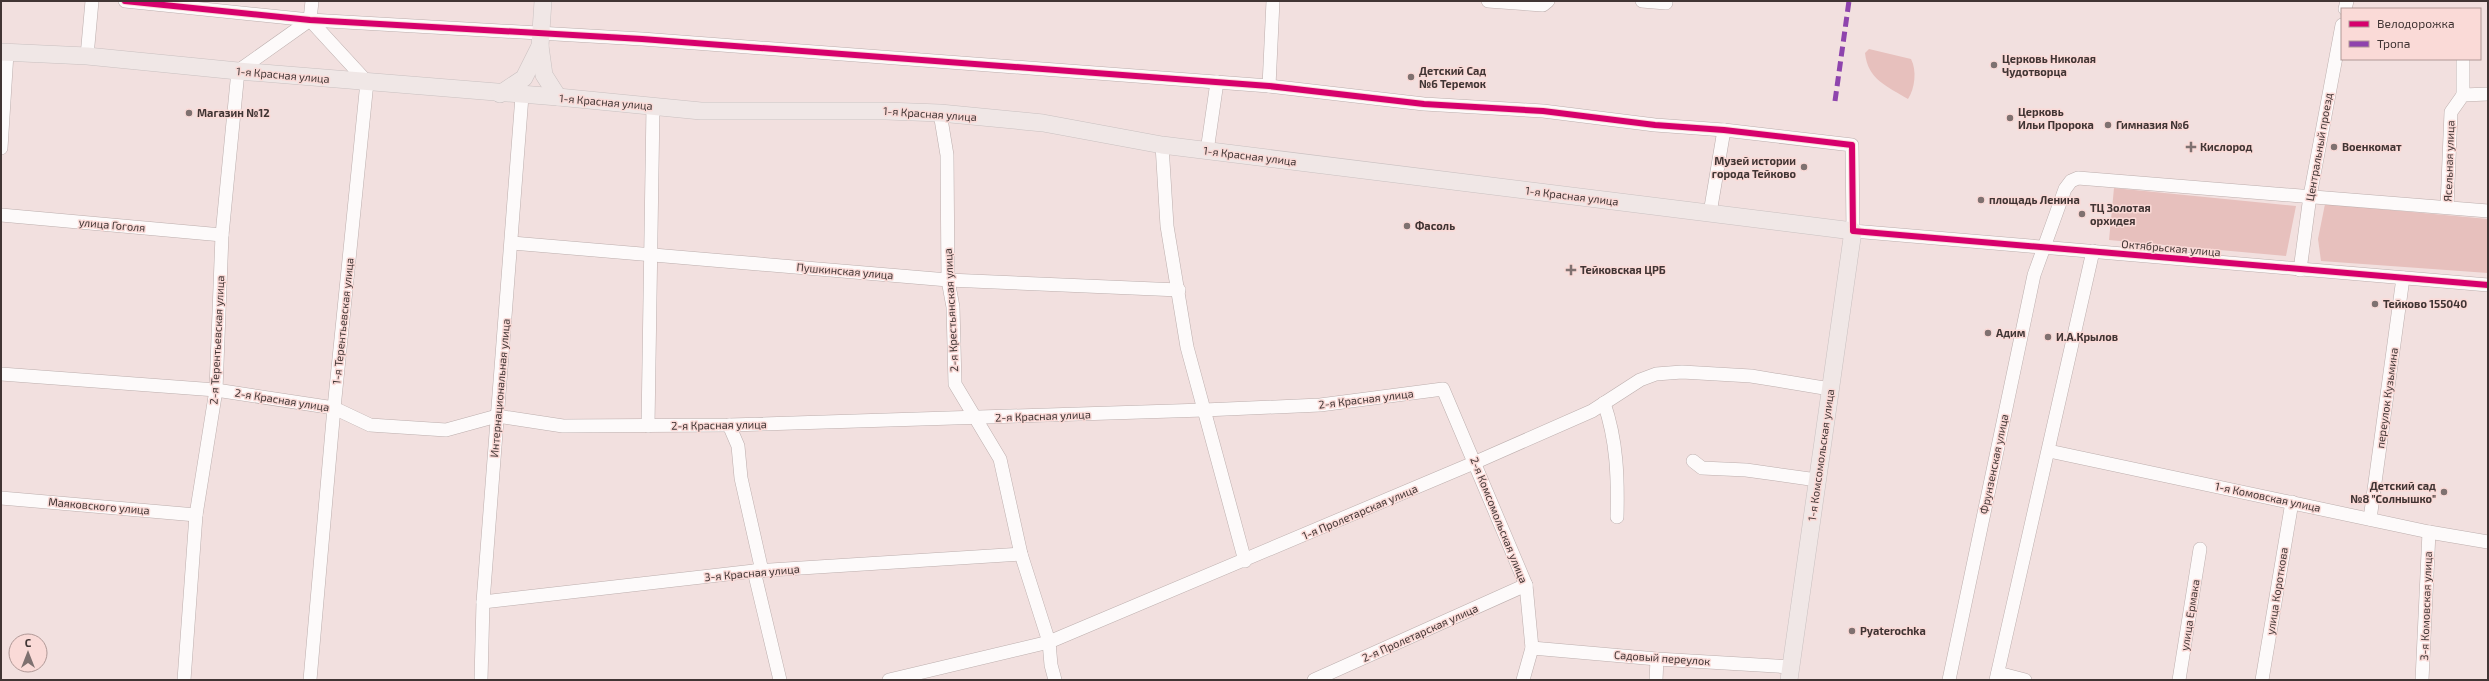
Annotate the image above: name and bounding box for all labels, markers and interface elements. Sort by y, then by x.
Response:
legend [2341,8,2481,60]
text: Велодорожка [2377,16,2455,30]
text: Тропа [2377,36,2410,50]
place label: Церковь Николая Чудотворца [2002,52,2096,78]
marker: Церковь Николая Чудотворца [1989,60,1999,70]
street label: 1-я Красная улица [236,64,330,86]
place label: Детский Сад №6 Теремок [1419,64,1486,90]
marker: Детский Сад №6 Теремок [1406,72,1416,82]
street label: 1-я Красная улица [559,91,653,113]
street label: Центральный проезд [2303,91,2335,202]
street label: 1-я Красная улица [883,104,977,124]
place label: Церковь Ильи Пророка [2018,105,2094,131]
place label: Магазин №12 [197,106,270,119]
marker: Магазин №12 [184,108,194,118]
marker: Церковь Ильи Пророка [2005,113,2015,123]
place label: Гимназия №6 [2116,118,2189,131]
marker: Гимназия №6 [2103,120,2113,130]
street label: Ясельная улица [2441,120,2457,202]
place label: Кислород [2200,140,2252,153]
place label: Военкомат [2342,140,2402,153]
marker: Кислород [2185,141,2197,153]
marker: Военкомат [2329,142,2339,152]
street label: 1-я Красная улица [1203,143,1297,169]
place label: Музей истории города Тейково [1712,154,1796,180]
marker: Музей истории города Тейково [1799,162,1809,172]
street label: 1-я Красная улица [1525,183,1619,209]
place label: площадь Ленина [1989,193,2080,206]
marker: площадь Ленина [1976,195,1986,205]
place label: ТЦ Золотая орхидея [2090,201,2151,227]
marker: ТЦ Золотая орхидея [2077,209,2087,219]
street label: улица Гоголя [78,215,146,235]
place label: Фасоль [1415,219,1455,232]
marker: Фасоль [1402,221,1412,231]
street label: Октябрьская улица [2121,237,2221,259]
street label: 2-я Крестьянская улица [941,248,961,372]
street label: 1-я Терентьевская улица [329,257,357,385]
street label: Пушкинская улица [796,260,894,282]
place label: Тейковская ЦРБ [1580,263,1666,276]
marker: Тейковская ЦРБ [1565,264,1577,276]
street label: 2-я Терентьевская улица [207,275,227,405]
place label: Тейково 155040 [2383,297,2467,310]
marker: Тейково 155040 [2370,299,2380,309]
street label: Интернациональная улица [487,318,513,458]
place label: Адим [1996,326,2026,339]
marker: Адим [1983,328,1993,338]
place label: И.А.Крылов [2056,330,2118,343]
marker: И.А.Крылов [2043,332,2053,342]
street label: переулок Кузьмина [2373,347,2401,449]
street label: 2-я Красная улица [234,386,330,414]
street label: 2-я Красная улица [1318,386,1414,412]
street label: 1-я Комсомольская улица [1805,388,1837,522]
street label: 2-я Красная улица [995,407,1091,425]
street label: Фрунзенская улица [1977,413,2011,515]
street label: 2-я Красная улица [671,417,767,433]
street label: 2-я Комсомольская улица [1467,455,1531,585]
street label: 1-я Комовская улица [2214,479,2322,515]
place label: Детский сад №8 "Солнышко" [2350,479,2436,505]
street label: 1-я Пролетарская улица [1300,481,1420,543]
marker: Детский сад №8 "Солнышко" [2439,487,2449,497]
street label: Маяковского улица [48,495,150,517]
street label: улица Короткова [2263,546,2291,636]
street label: 3-я Комовская улица [2417,551,2435,661]
street label: 3-я Красная улица [704,562,800,584]
street label: улица Ермака [2177,578,2203,652]
street label: 2-я Пролетарская улица [1360,601,1480,665]
place label: Pyaterochka [1860,624,1926,638]
marker: Pyaterochka [1847,626,1857,636]
north arrow [8,633,48,673]
text: С [25,636,32,649]
street label: Садовый переулок [1613,648,1711,668]

